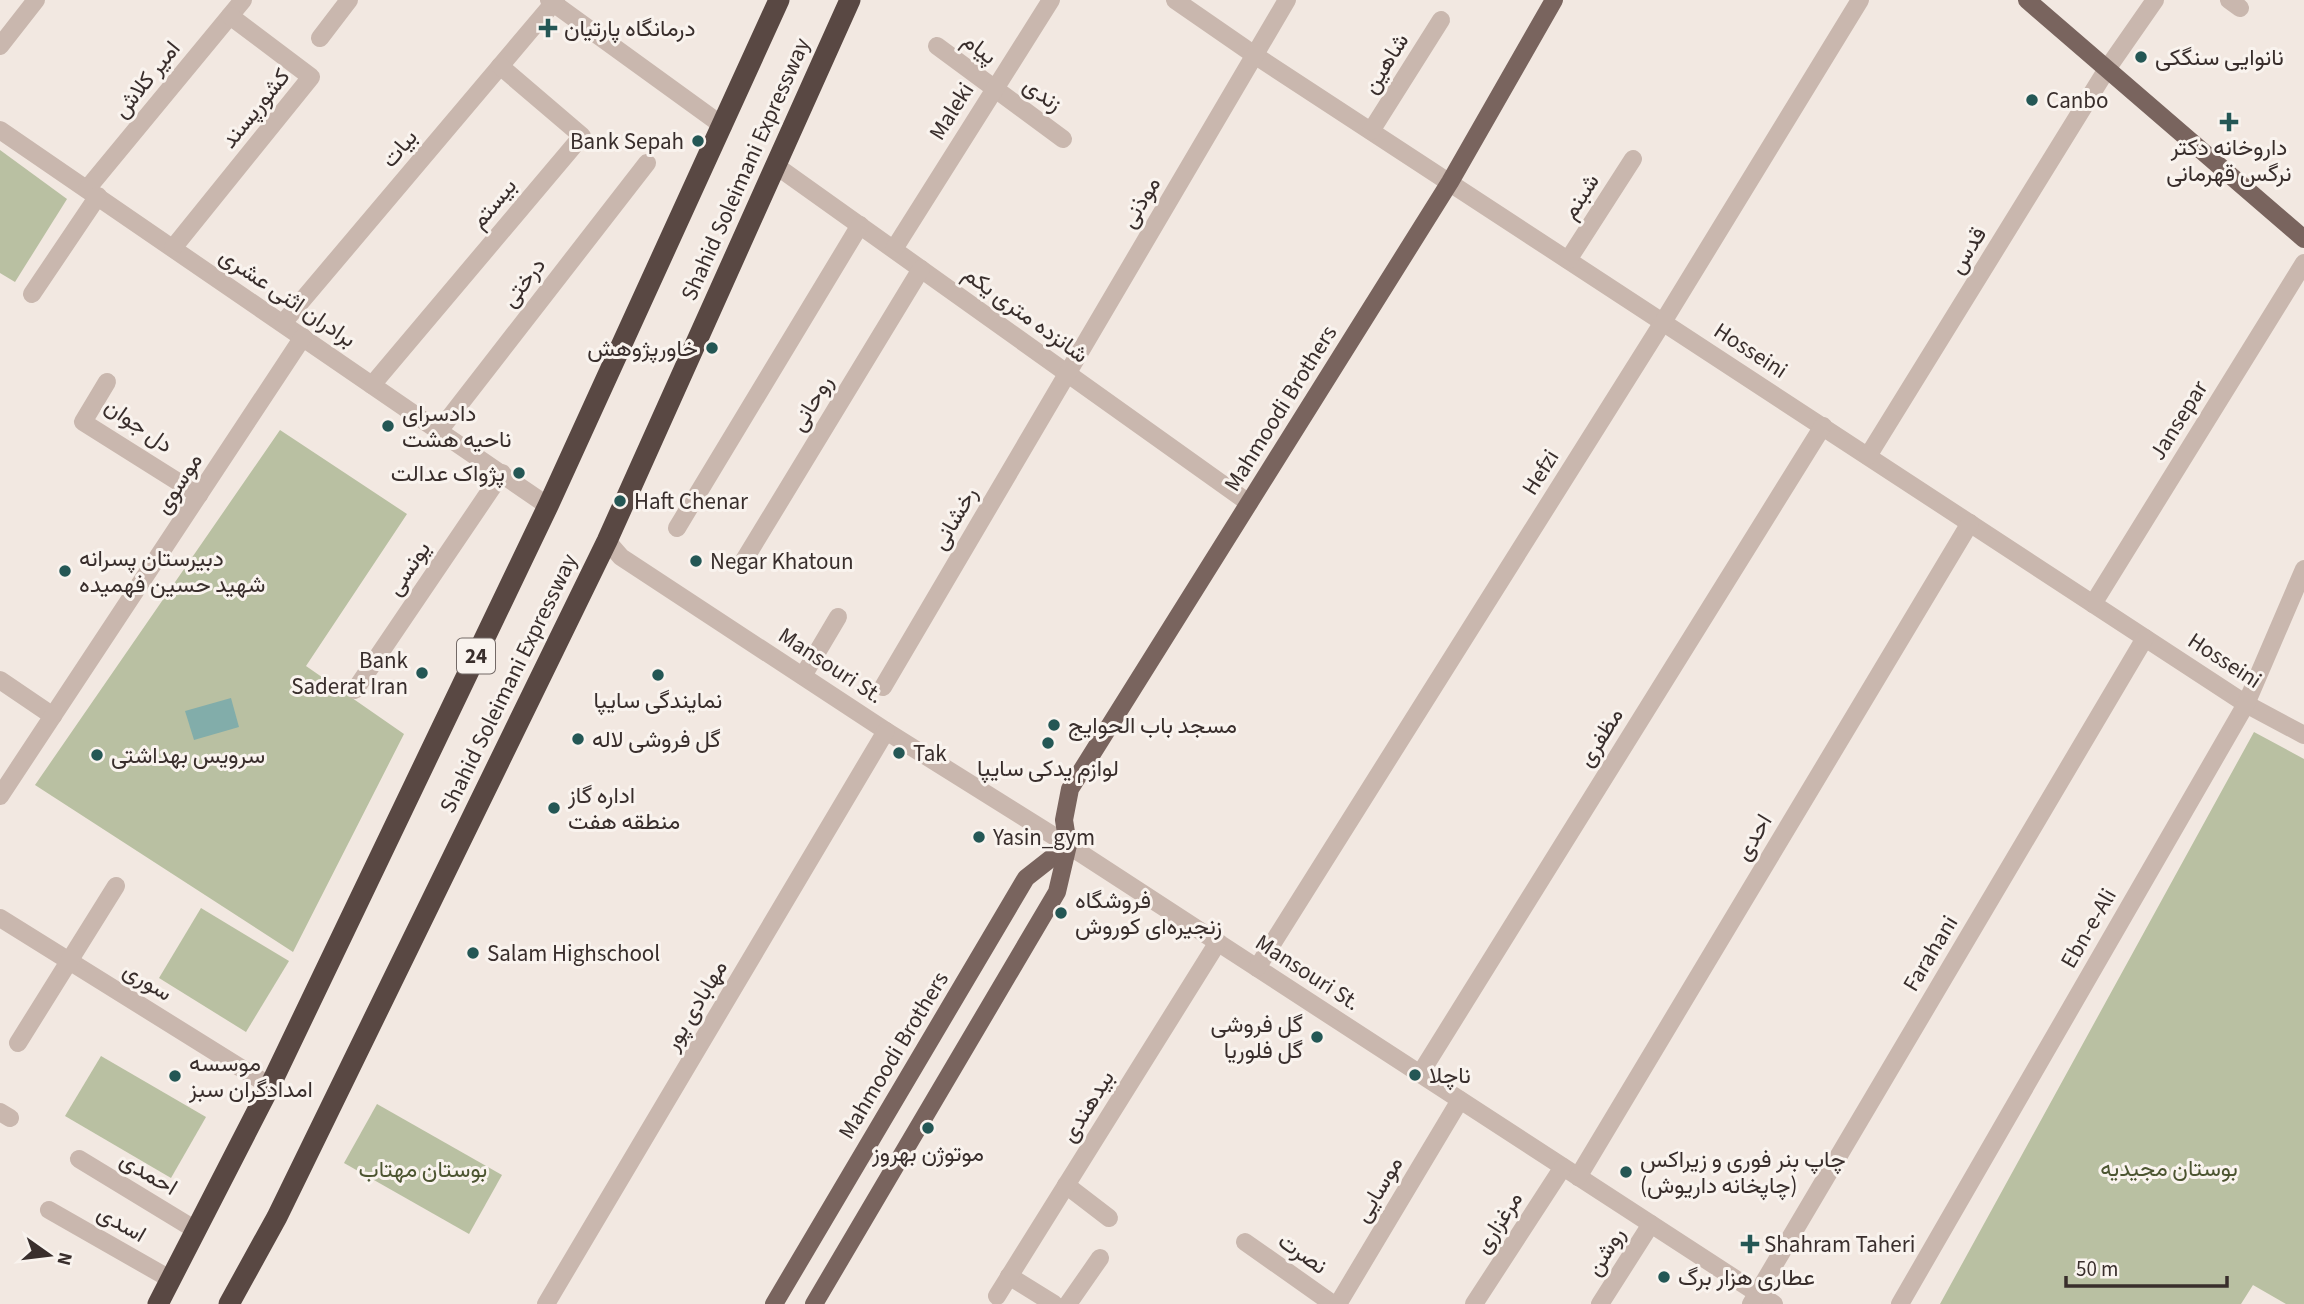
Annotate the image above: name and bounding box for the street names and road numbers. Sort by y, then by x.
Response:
street label: پیام [955,24,1004,72]
street label: شاهین [1354,27,1417,100]
street label: Shahid Soleimani Expressway [673,32,819,306]
street label: امیر کلاش [105,33,188,125]
street label: کشورپسند [213,61,298,155]
street label: زندی [1016,69,1069,120]
street label: Maleki [921,76,982,147]
street label: بیات [373,122,425,175]
street label: شبنم [1553,167,1607,226]
street label: موذنی [1112,170,1169,234]
street label: بیستم [462,171,524,236]
street label: قدس [1940,220,1995,280]
street label: برادران اثنی عشری [213,239,363,356]
street label: درختی [493,250,554,314]
street label: شانزده متری یکم [956,258,1095,371]
street label: Hosseini [1707,314,1794,387]
street label: Mahmoodi Brothers [1216,319,1345,498]
street label: روحانی [782,369,841,438]
street label: Jansepar [2141,373,2216,466]
street label: دل جوان [98,390,180,461]
street label: Hefzi [1514,443,1567,501]
street label: موسوی [146,446,211,520]
street label: رخشانی [923,480,986,556]
street label: یونسی [378,534,439,602]
street label: Shahid Soleimani Expressway [431,548,586,818]
street label: Mansouri St. [772,619,890,712]
street label: Hosseini [2181,624,2268,697]
road number: 24 [457,638,495,674]
street label: مظفری [1569,701,1631,773]
street label: احدی [1727,808,1780,867]
street label: Ebn-e-Ali [2052,882,2125,974]
street label: Farahani [1895,909,1966,998]
street label: Mansouri St. [1249,926,1367,1019]
street label: سوری [117,954,179,1009]
street label: مهابادی پور [655,954,736,1058]
street label: Mahmoodi Brothers [830,965,957,1145]
street label: بیدهندی [1052,1064,1122,1149]
street label: احمدی [114,1143,184,1204]
street label: موسایی [1346,1150,1411,1229]
street label: مرغزاری [1466,1185,1531,1260]
street label: اسدی [91,1196,152,1251]
street label: روشن [1578,1220,1633,1282]
street label: نصرت [1271,1225,1334,1282]

